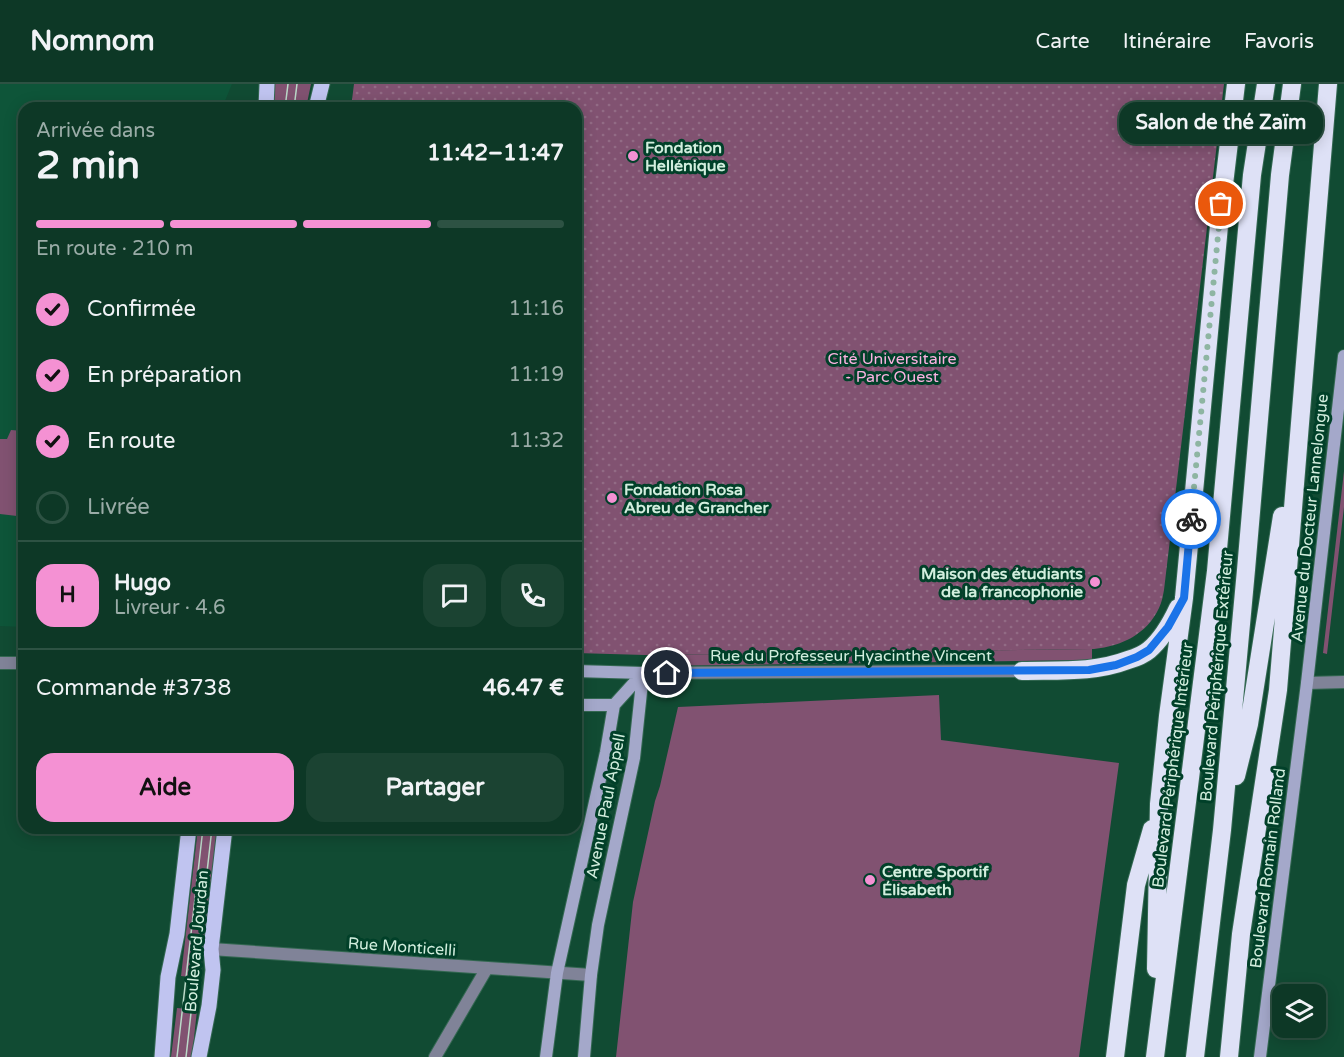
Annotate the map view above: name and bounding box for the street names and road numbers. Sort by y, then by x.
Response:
street label: Avenue du Docteur Lannelongue [1287,393,1333,643]
street label: Boulevard Périphérique Extérieur [1196,549,1238,802]
street label: Boulevard Périphérique Intérieur [1148,641,1198,889]
street label: Rue du Professeur Hyacinthe Vincent [710,646,992,666]
street label: Avenue Paul Appell [582,732,630,881]
street label: Boulevard Romain Rolland [1246,767,1290,969]
street label: Boulevard Jourdan [181,869,213,1013]
street label: Rue Monticelli [347,933,457,961]

